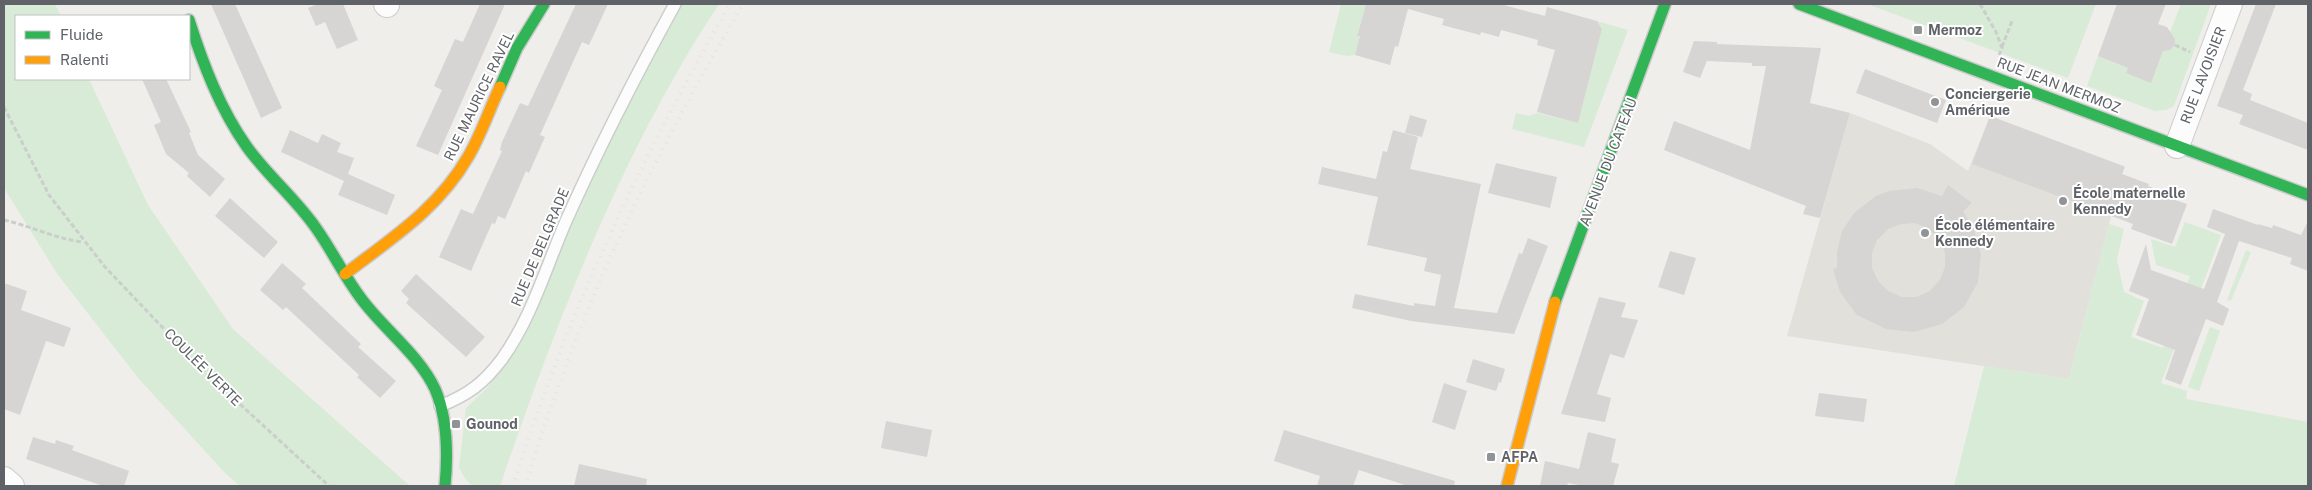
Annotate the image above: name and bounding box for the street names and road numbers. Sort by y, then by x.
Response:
street label: RUE LAVOISIER [2177,24,2229,126]
street label: RUE MAURICE RAVEL [441,29,517,163]
street label: RUE JEAN MERMOZ [1995,54,2123,116]
street label: AVENUE DU CATEAU [1576,96,1640,228]
street label: RUE DE BELGRADE [508,185,572,309]
street label: COULÉE VERTE [161,324,246,409]

